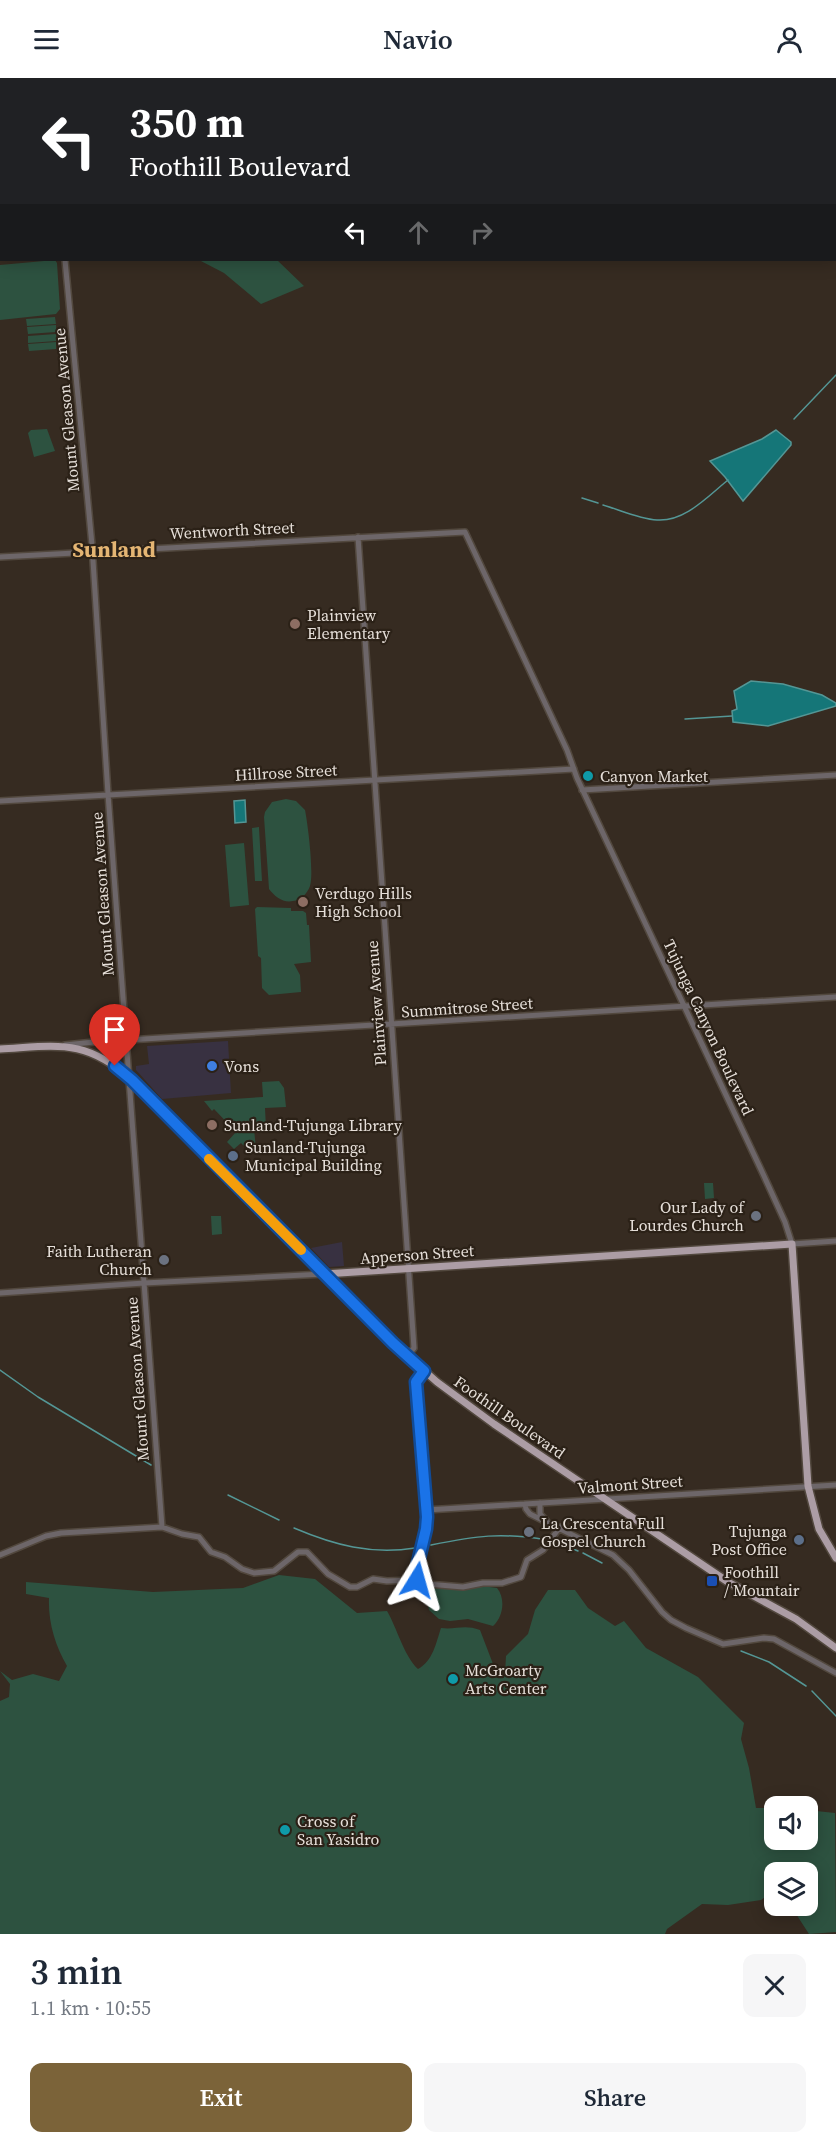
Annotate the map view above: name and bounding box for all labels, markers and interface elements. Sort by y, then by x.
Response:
text: Navio [383,21,453,58]
icon: menu [30,23,63,56]
icon: person [773,23,806,56]
text: 350 m [129,93,244,151]
icon: left [30,102,108,180]
text: Foothill Boulevard [129,148,350,185]
icon: left [339,216,372,249]
icon: ahead [402,216,435,249]
icon: right [465,216,498,249]
street label: Mount Gleason Avenue [48,327,84,493]
street label: Wentworth Street [169,516,296,544]
district label: Sunland [72,534,156,564]
place label: Plainview Elementary [307,604,391,644]
marker: Plainview Elementary [288,617,302,631]
street label: Hillrose Street [234,758,339,786]
place label: Canyon Market [600,765,709,787]
marker: Canyon Market [581,769,595,783]
street label: Mount Gleason Avenue [85,811,119,977]
place label: Verdugo Hills High School [315,882,412,922]
marker: Verdugo Hills High School [296,895,310,909]
street label: Tujunga Canyon Boulevard [659,935,759,1119]
street label: Plainview Avenue [361,940,391,1066]
street label: Summitrose Street [401,991,534,1023]
pin [89,1004,140,1066]
icon: arrive [98,1013,131,1046]
place label: Vons [224,1055,259,1077]
marker: Vons [205,1059,219,1073]
place label: Sunland-Tujunga Library [224,1114,403,1136]
marker: Sunland-Tujunga Library [205,1118,219,1132]
place label: Sunland-Tujunga Municipal Building [245,1136,382,1176]
marker: Sunland-Tujunga Municipal Building [226,1149,240,1163]
place label: Our Lady of Lourdes Church [629,1196,745,1236]
marker: Our Lady of Lourdes Church [749,1209,763,1223]
street label: Apperson Street [359,1239,475,1269]
place label: Faith Lutheran Church [46,1240,152,1280]
marker: Faith Lutheran Church [157,1253,171,1267]
street label: Mount Gleason Avenue [120,1296,154,1462]
street label: Foothill Boulevard [450,1370,570,1464]
street label: Valmont Street [577,1469,684,1499]
place label: La Crescenta Full Gospel Church [541,1512,665,1552]
place label: Tujunga Post Office [711,1520,788,1560]
marker: La Crescenta Full Gospel Church [522,1525,536,1539]
marker: Tujunga Post Office [792,1533,806,1547]
position arrow [385,1548,449,1612]
place label: Foothill / Mountair [724,1561,800,1601]
marker: Foothill / Mountair [705,1574,719,1588]
place label: McGroarty Arts Center [465,1659,547,1699]
marker: McGroarty Arts Center [446,1672,460,1686]
map controls [764,1796,818,1916]
button: sound [764,1796,818,1850]
place label: Cross of San Yasidro [297,1810,380,1850]
marker: Cross of San Yasidro [278,1823,292,1837]
button: layers [764,1862,818,1916]
text: 3 min [30,1947,122,1996]
button: close [743,1954,806,2017]
text: 1.1 km · 10:55 [30,1994,151,2022]
button: Exit [30,2063,412,2132]
button: Share [424,2063,806,2132]

